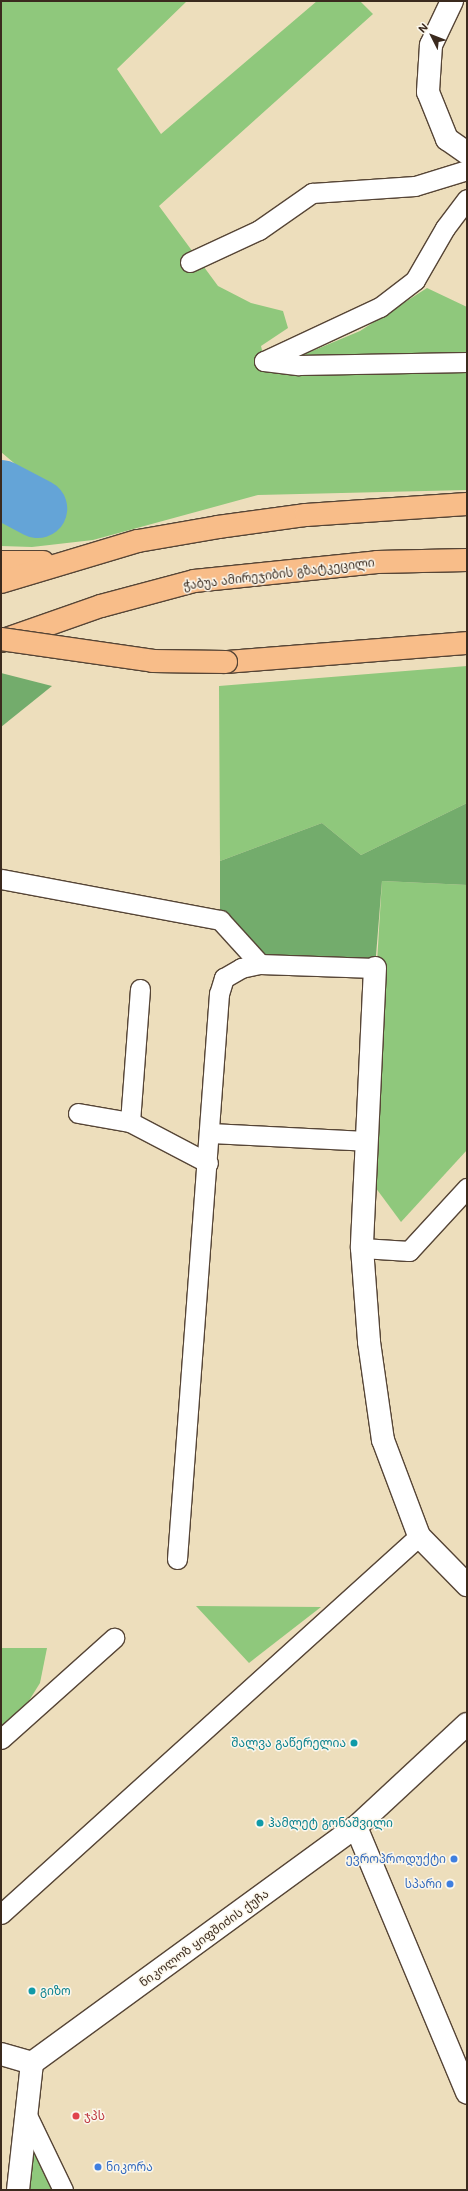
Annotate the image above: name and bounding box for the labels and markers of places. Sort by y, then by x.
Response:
place label: შალვა გაწერელია [231,1736,346,1750]
marker: შალვა გაწერელია [349,1738,359,1748]
place label: ჰამლეტ გონაშვილი [268,1816,393,1830]
marker: ჰამლეტ გონაშვილი [255,1818,265,1828]
place label: ევროპროდუქტი [346,1852,446,1866]
marker: ევროპროდუქტი [449,1854,459,1864]
place label: სპარი [405,1877,442,1891]
marker: სპარი [445,1879,455,1889]
place label: გიზო [40,1984,71,1998]
marker: გიზო [27,1986,37,1996]
place label: ჯპს [84,2109,105,2123]
marker: ჯპს [71,2111,81,2121]
place label: ნიკორა [106,2160,153,2174]
marker: ნიკორა [93,2162,103,2172]

